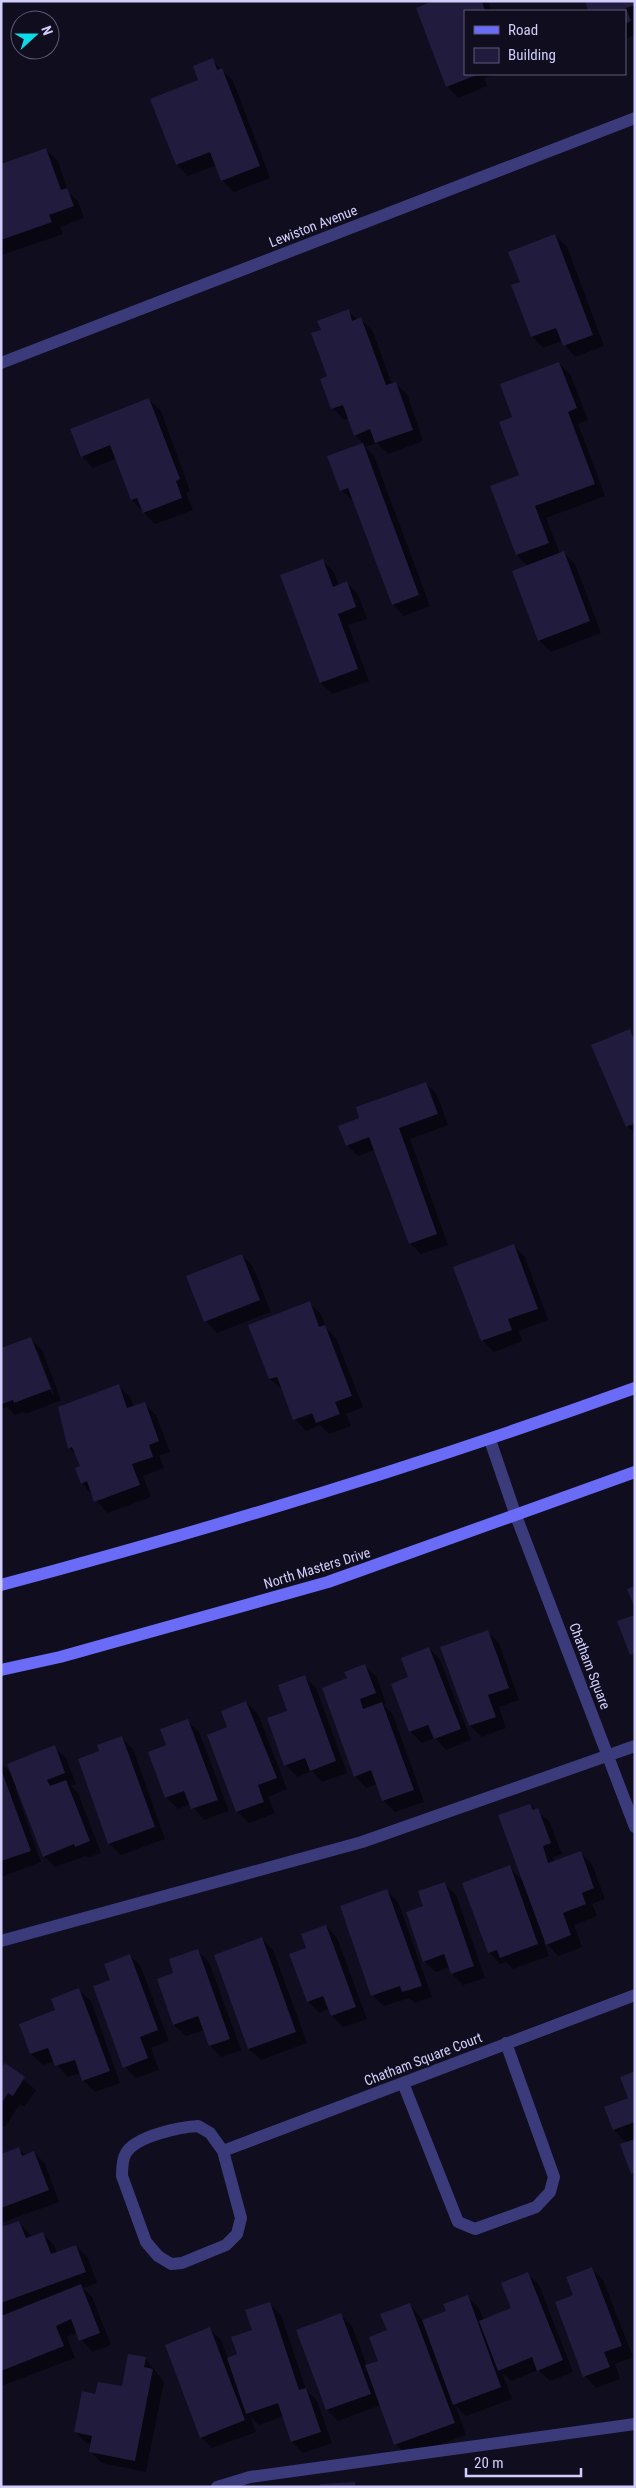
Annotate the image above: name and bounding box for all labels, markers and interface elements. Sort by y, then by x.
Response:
north arrow [10,10,60,60]
legend [464,10,626,75]
text: Road [508,21,538,39]
text: N [38,23,56,37]
text: Building [508,46,556,64]
street label: Lewiston Avenue [267,202,360,250]
street label: North Masters Drive [262,1544,373,1592]
street label: Chatham Square [566,1621,614,1712]
street label: Chatham Square Court [362,2029,484,2089]
scale bar [466,2446,581,2478]
text: 20 m [474,2454,504,2472]

